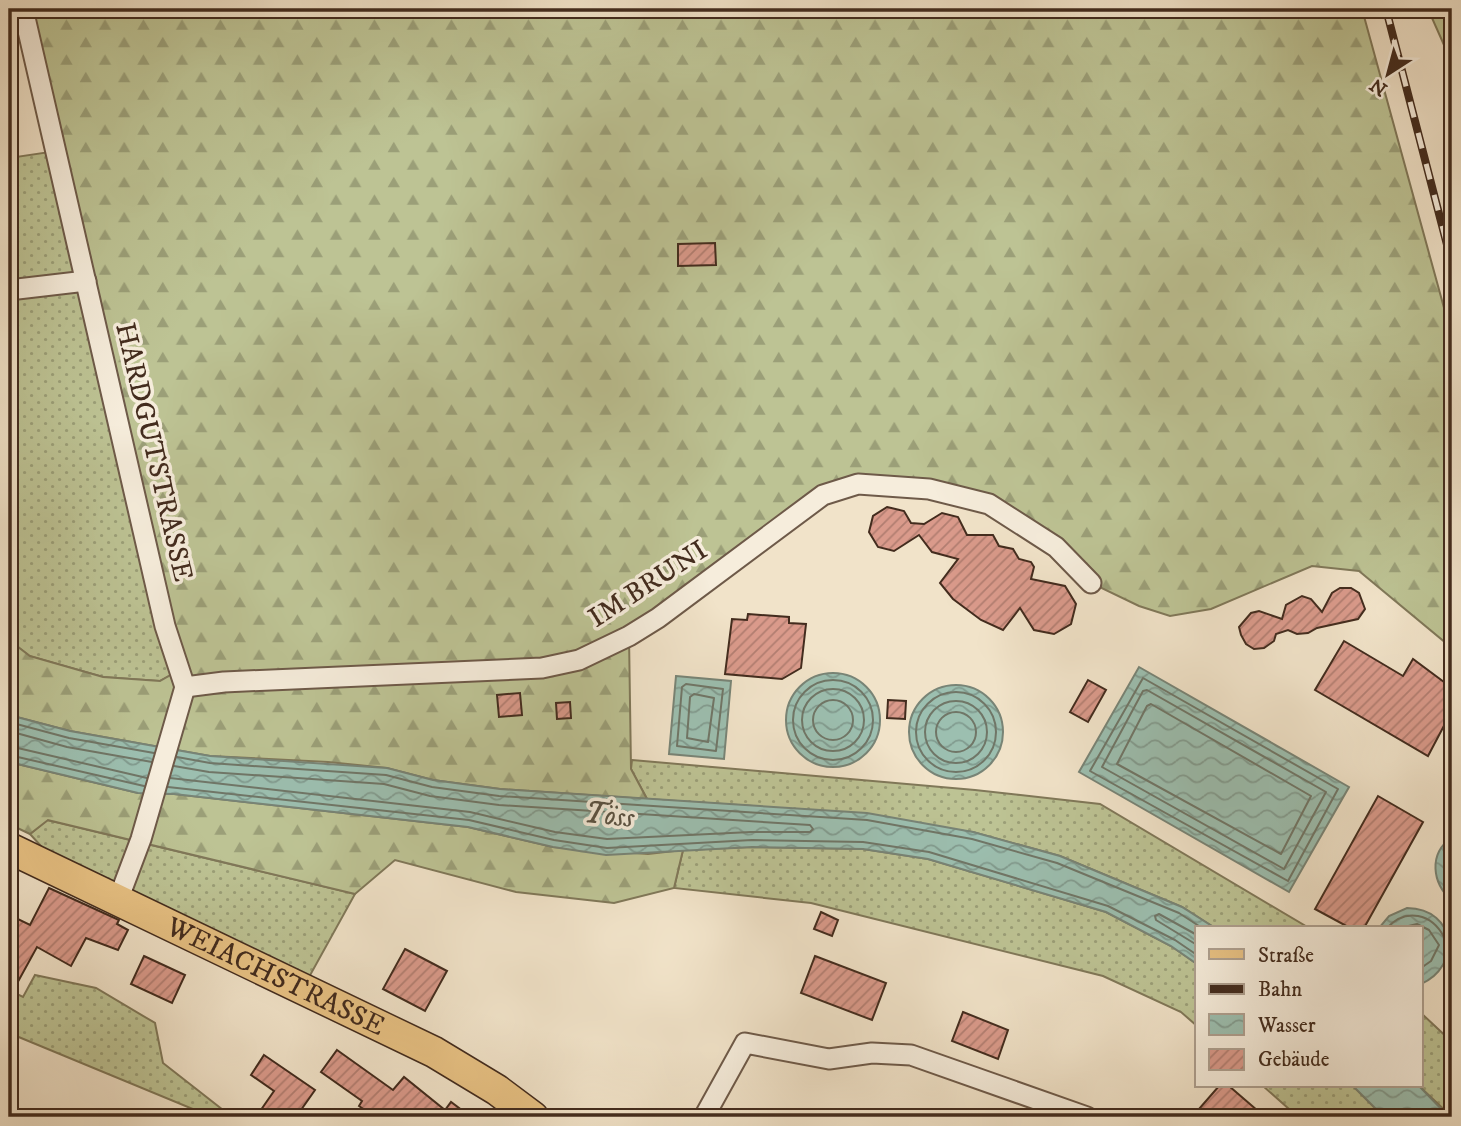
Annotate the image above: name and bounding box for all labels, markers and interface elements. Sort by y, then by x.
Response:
north arrow [1352,38,1422,108]
text: N [1365,72,1392,100]
street label: HARDGUTSTRASSE [107,319,201,585]
street label: IM BRUNI [582,533,714,635]
water label: Töss [582,795,637,837]
street label: WEIACHSTRASSE [160,908,391,1043]
legend [1195,926,1422,1088]
text: Straße [1258,943,1314,969]
text: Bahn [1258,977,1302,1003]
text: Wasser [1257,1013,1316,1039]
text: Gebäude [1258,1047,1330,1073]

